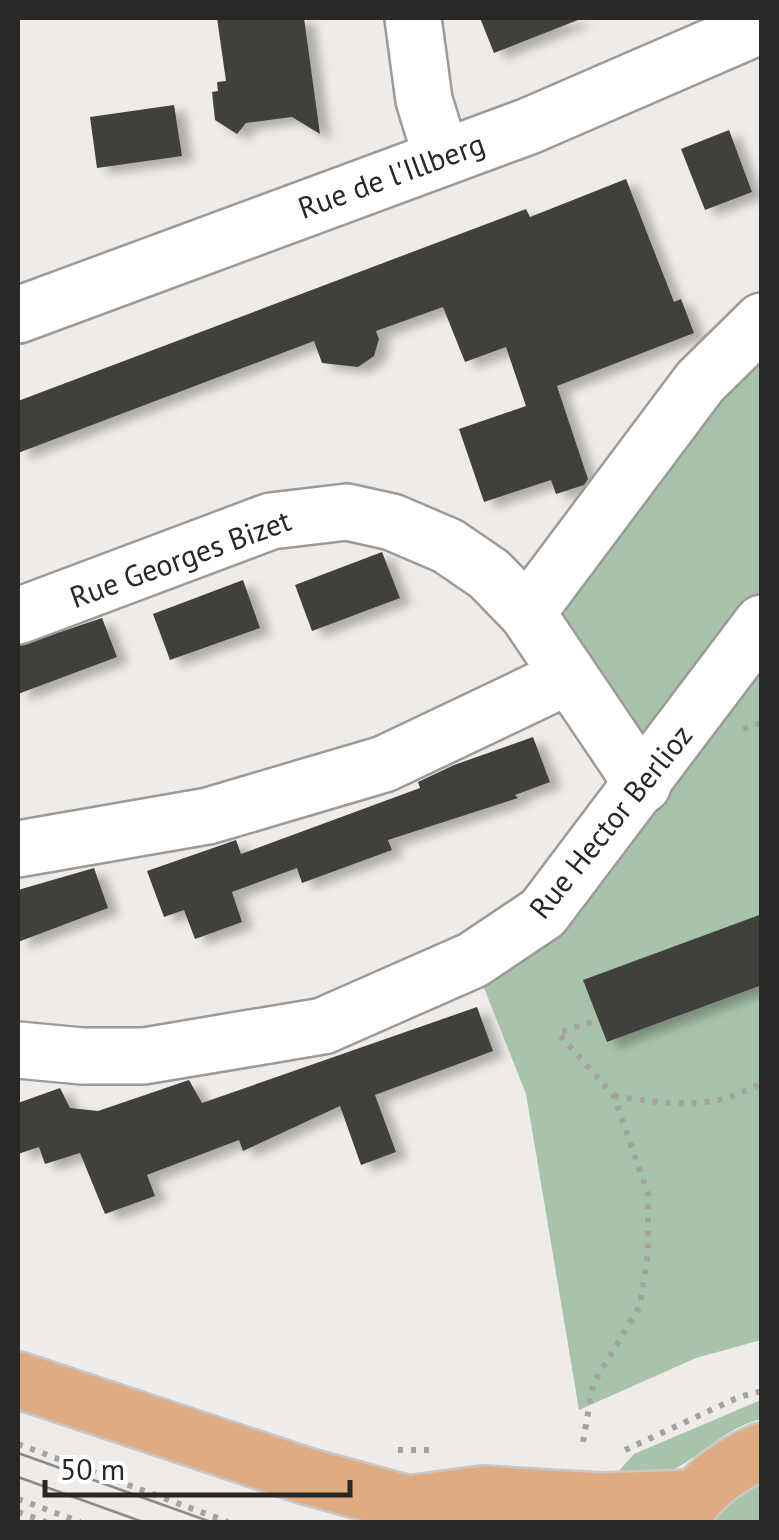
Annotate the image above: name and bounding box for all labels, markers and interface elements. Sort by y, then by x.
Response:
street label: Rue de l'Illberg [292,123,490,227]
street label: Rue Georges Bizet [64,500,296,616]
street label: Rue Hector Berlioz [520,716,700,926]
scale bar [45,1435,350,1497]
text: 50 m [60,1449,125,1488]

